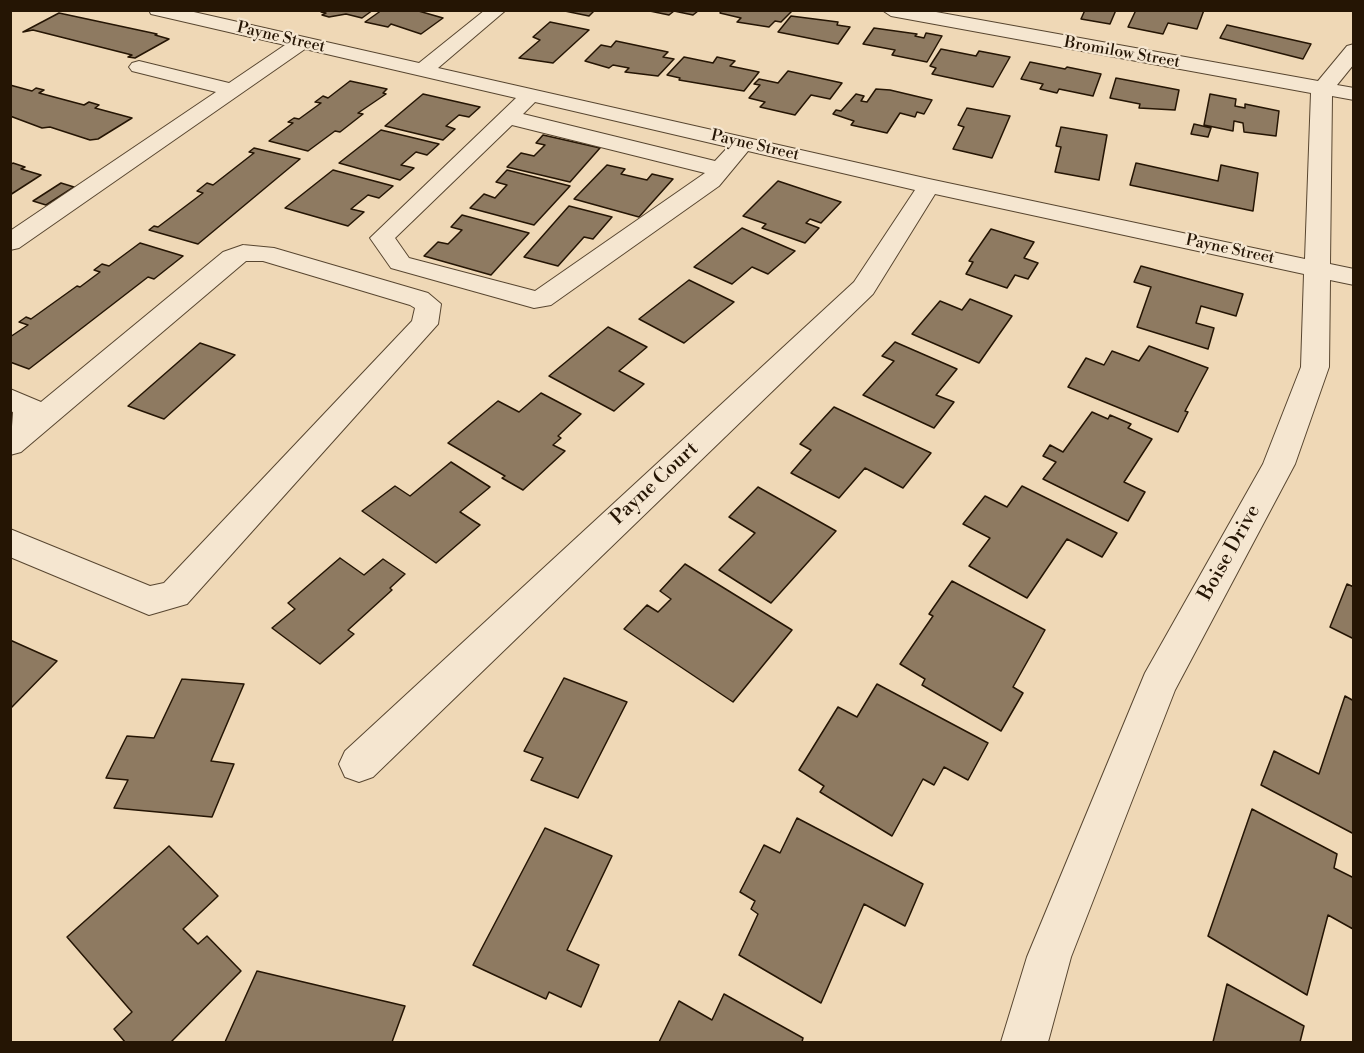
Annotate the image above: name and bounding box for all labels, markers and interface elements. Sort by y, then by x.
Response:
street label: Payne Street [235,18,327,58]
street label: Bromilow Street [1062,33,1182,73]
street label: Payne Street [709,126,801,166]
street label: Payne Street [1184,231,1276,269]
street label: Payne Court [606,437,704,531]
street label: Boise Drive [1194,501,1266,605]

